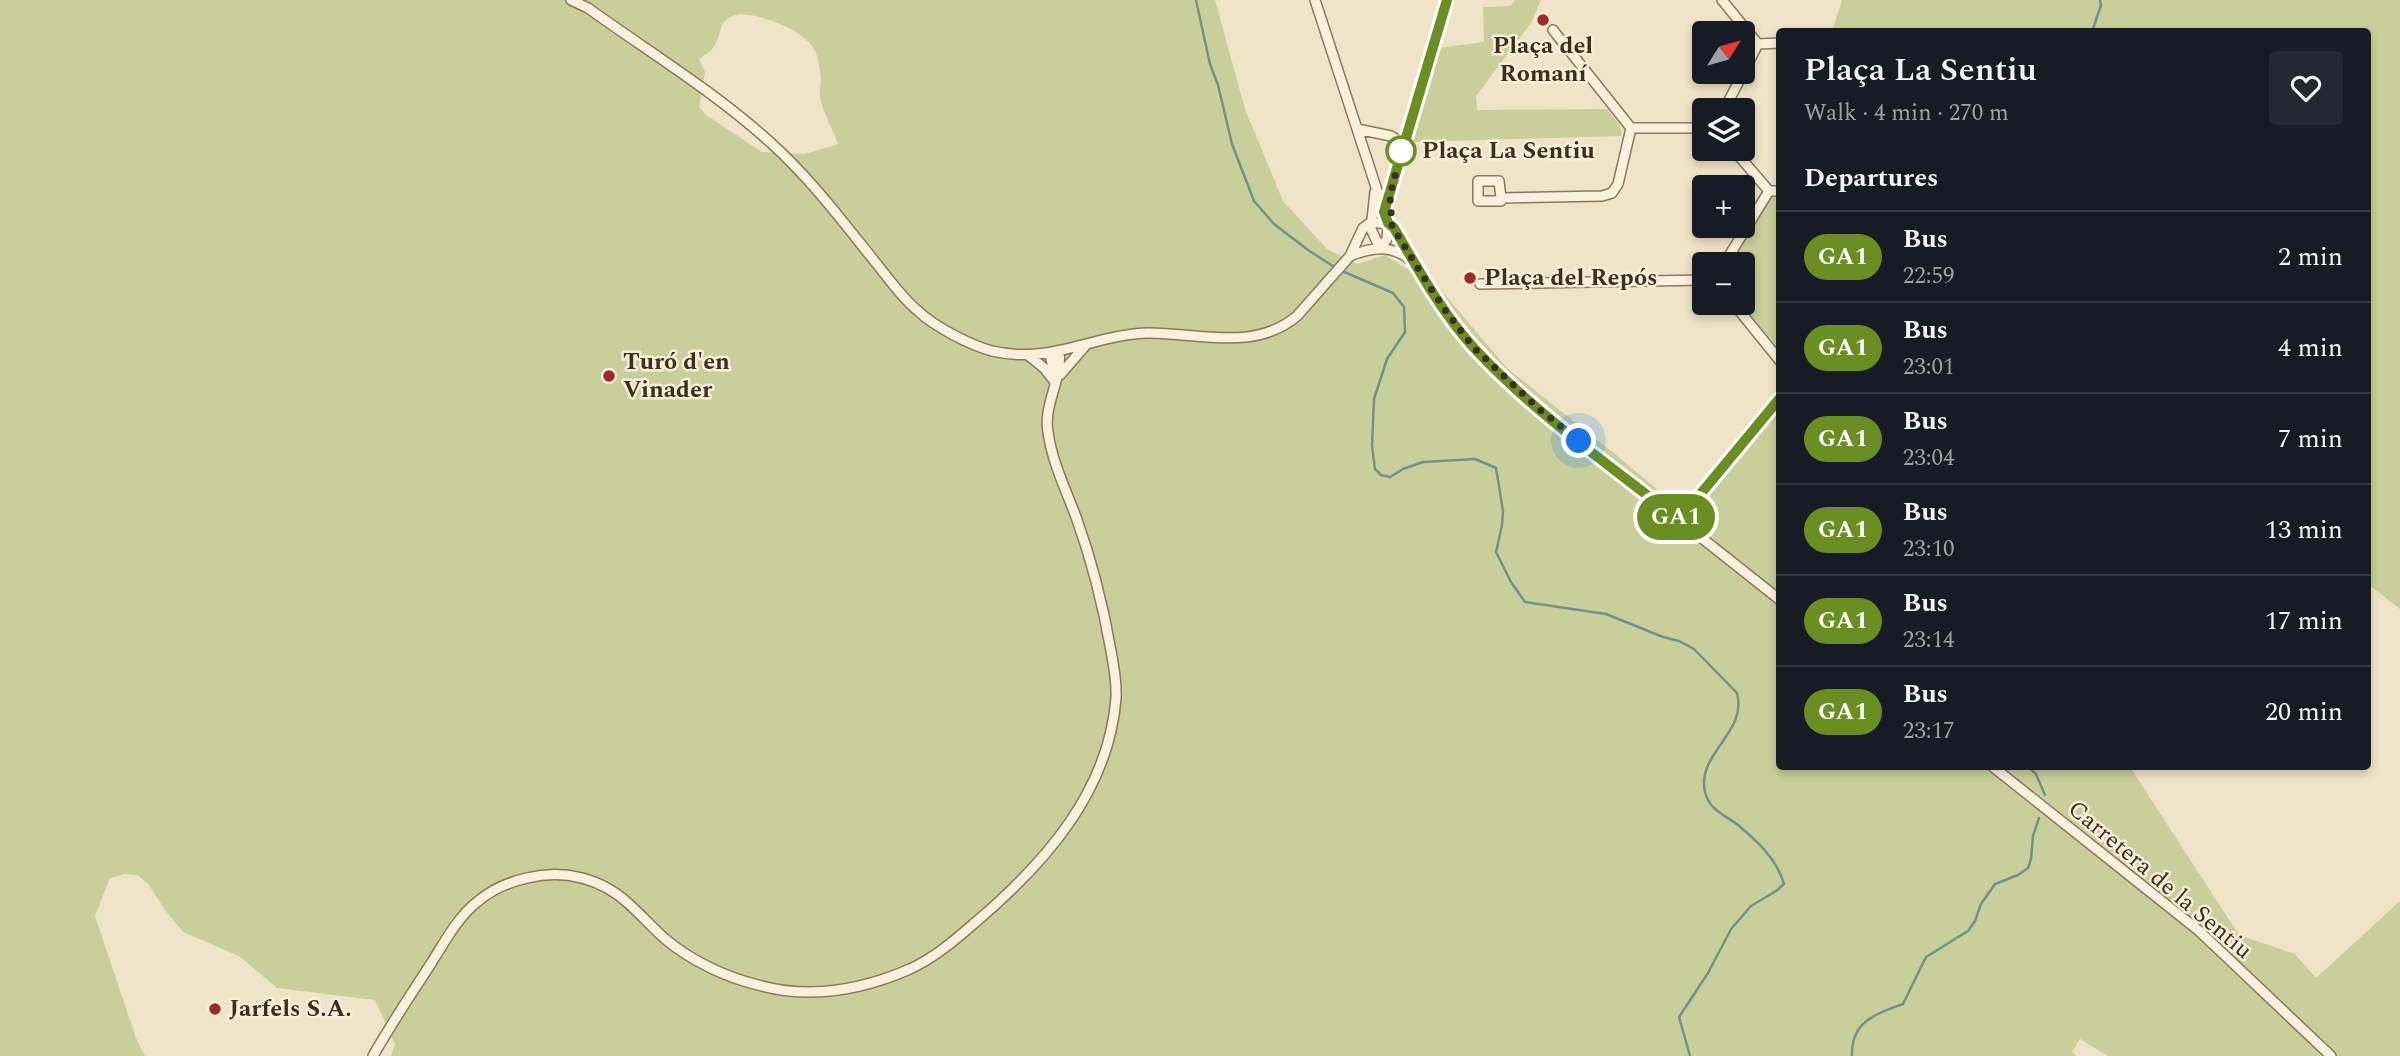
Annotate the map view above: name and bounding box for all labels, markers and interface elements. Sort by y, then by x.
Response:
marker: Plaça del Romaní [1535,12,1551,28]
north arrow [1692,21,1755,84]
map controls [1692,21,1755,315]
place label: Plaça del Romaní [1493,28,1593,92]
text: Plaça La Sentiu [1804,45,2037,95]
button: heart [2269,51,2343,125]
text: Walk · 4 min · 270 m [1804,96,2009,131]
button: layers [1692,98,1755,161]
place label: Plaça La Sentiu [1422,133,1595,169]
marker: Plaça La Sentiu [1386,136,1416,166]
text: Departures [1804,158,1938,198]
button: + [1692,175,1755,238]
text: Bus [1903,219,1948,259]
text: 2 min [2278,237,2343,277]
text: GA1 [1818,239,1868,275]
button: − [1692,252,1755,315]
text: 22:59 [1903,259,1955,294]
place label: Plaça del Repós [1484,260,1658,296]
marker: Plaça del Repós [1462,270,1478,286]
text: Bus [1903,310,1948,350]
text: 4 min [2278,328,2343,368]
text: GA1 [1818,330,1868,366]
place label: Turó d'en Vinader [623,344,730,408]
text: 23:01 [1903,350,1955,385]
marker: Turó d'en Vinader [601,368,617,384]
text: Bus [1903,401,1948,441]
text: 7 min [2278,419,2343,459]
text: GA1 [1818,421,1868,457]
your location [1561,423,1596,458]
text: 23:04 [1903,441,1955,476]
text: Bus [1903,492,1948,532]
line badge: GA1 [1636,494,1716,540]
text: GA1 [1651,499,1701,535]
text: 13 min [2265,510,2343,550]
text: GA1 [1818,512,1868,548]
text: 23:10 [1903,532,1955,567]
text: Bus [1903,583,1948,623]
text: 17 min [2265,601,2343,641]
text: GA1 [1818,603,1868,639]
text: 23:14 [1903,623,1955,658]
text: Bus [1903,674,1948,714]
text: 20 min [2265,692,2343,732]
text: GA1 [1818,694,1868,730]
text: 23:17 [1903,714,1955,749]
street label: Carretera de la Sentiu [2060,792,2260,968]
place label: Jarfels S.A. [229,991,352,1027]
marker: Jarfels S.A. [207,1001,223,1017]

